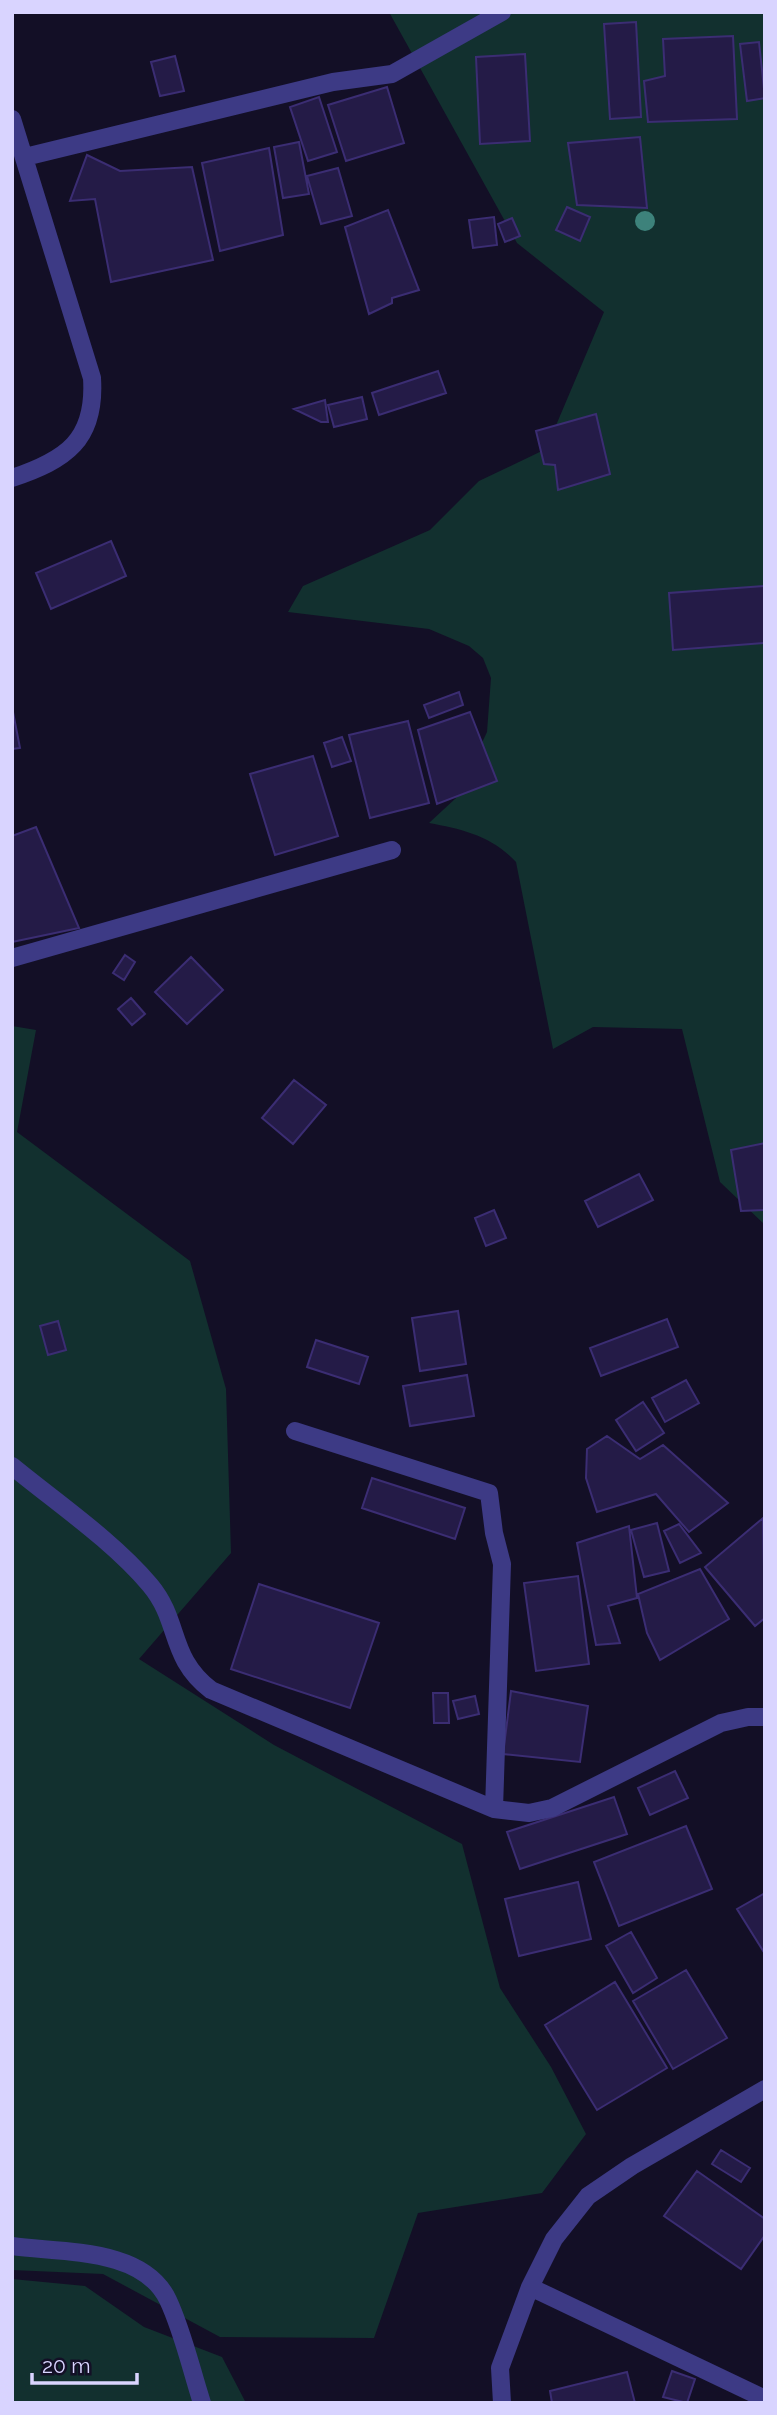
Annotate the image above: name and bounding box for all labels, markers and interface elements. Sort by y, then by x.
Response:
scale bar [32,2342,136,2386]
text: 20 m [42,2353,90,2378]

